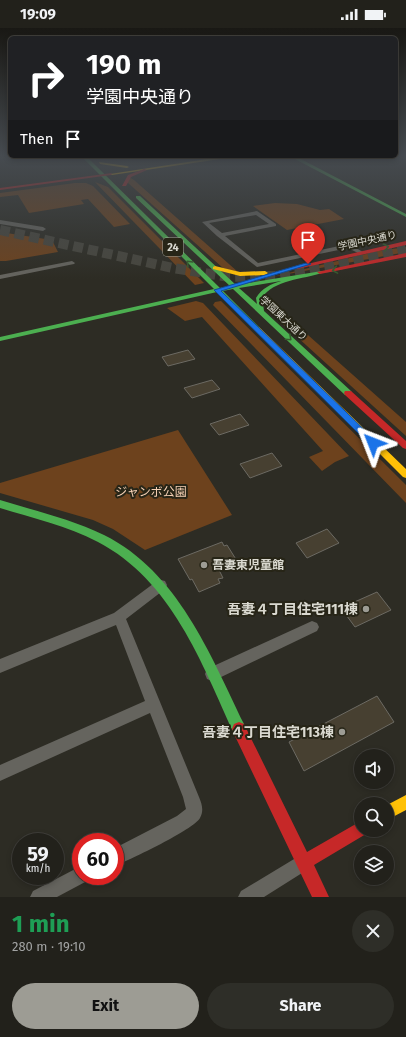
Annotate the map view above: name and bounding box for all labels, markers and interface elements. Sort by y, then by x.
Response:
text: 19:09 [20,5,56,23]
text: 190 m [86,48,161,81]
icon: right [20,52,72,104]
text: 学園中央通り [86,86,194,108]
icon: arrive [62,128,84,150]
text: Then [20,130,54,148]
pin [291,223,325,264]
icon: arrive [297,229,319,251]
street label: 学園中央通り [337,229,398,253]
road number: 24 [163,238,183,256]
one-way arrow [383,243,389,251]
one-way arrow [186,260,194,268]
one-way arrow [331,265,338,273]
street label: 学園東大通り [257,294,309,344]
one-way arrow [284,334,292,341]
position arrow [352,422,394,464]
park label: ジャンボ公園 [115,485,187,499]
place label: 吾妻東児童館 [212,558,284,572]
marker: 吾妻東児童館 [199,560,209,570]
place label: 吾妻４丁目住宅111棟 [227,601,358,618]
marker: 吾妻４丁目住宅111棟 [361,604,371,614]
place label: 吾妻４丁目住宅113棟 [202,724,334,741]
marker: 吾妻４丁目住宅113棟 [337,727,347,737]
map controls [354,749,394,885]
button: sound [354,749,394,789]
button: search [354,797,394,837]
speed limit sign: 60 [72,833,124,885]
text: 59 [27,842,49,866]
button: layers [354,845,394,885]
text: km/h [26,863,50,875]
text: 1 min [12,910,70,938]
button: close [352,910,394,952]
text: 280 m · 19:10 [12,939,85,954]
button: Exit [12,983,199,1029]
button: Share [207,983,394,1029]

